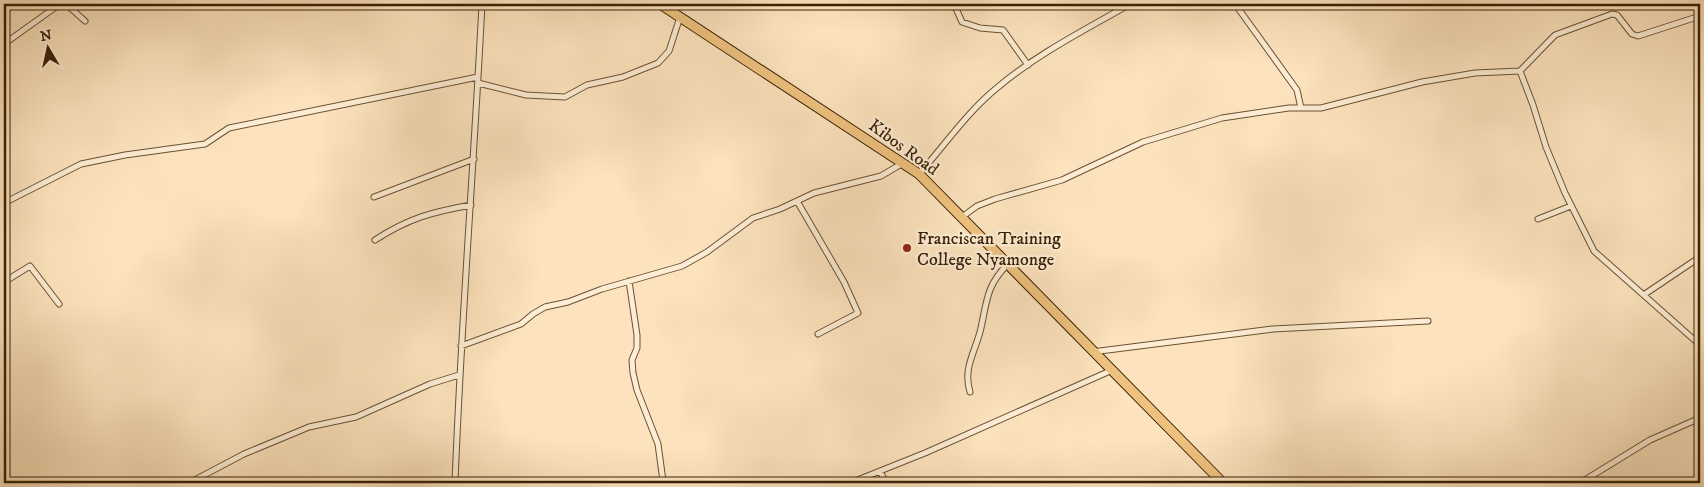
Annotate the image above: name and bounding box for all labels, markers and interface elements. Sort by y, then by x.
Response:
north arrow [22,22,72,72]
text: N [39,26,54,46]
street label: Kibos Road [864,115,943,181]
place label: Franciscan Training College Nyamonge [917,228,1061,271]
marker: Franciscan Training College Nyamonge [901,242,913,254]

